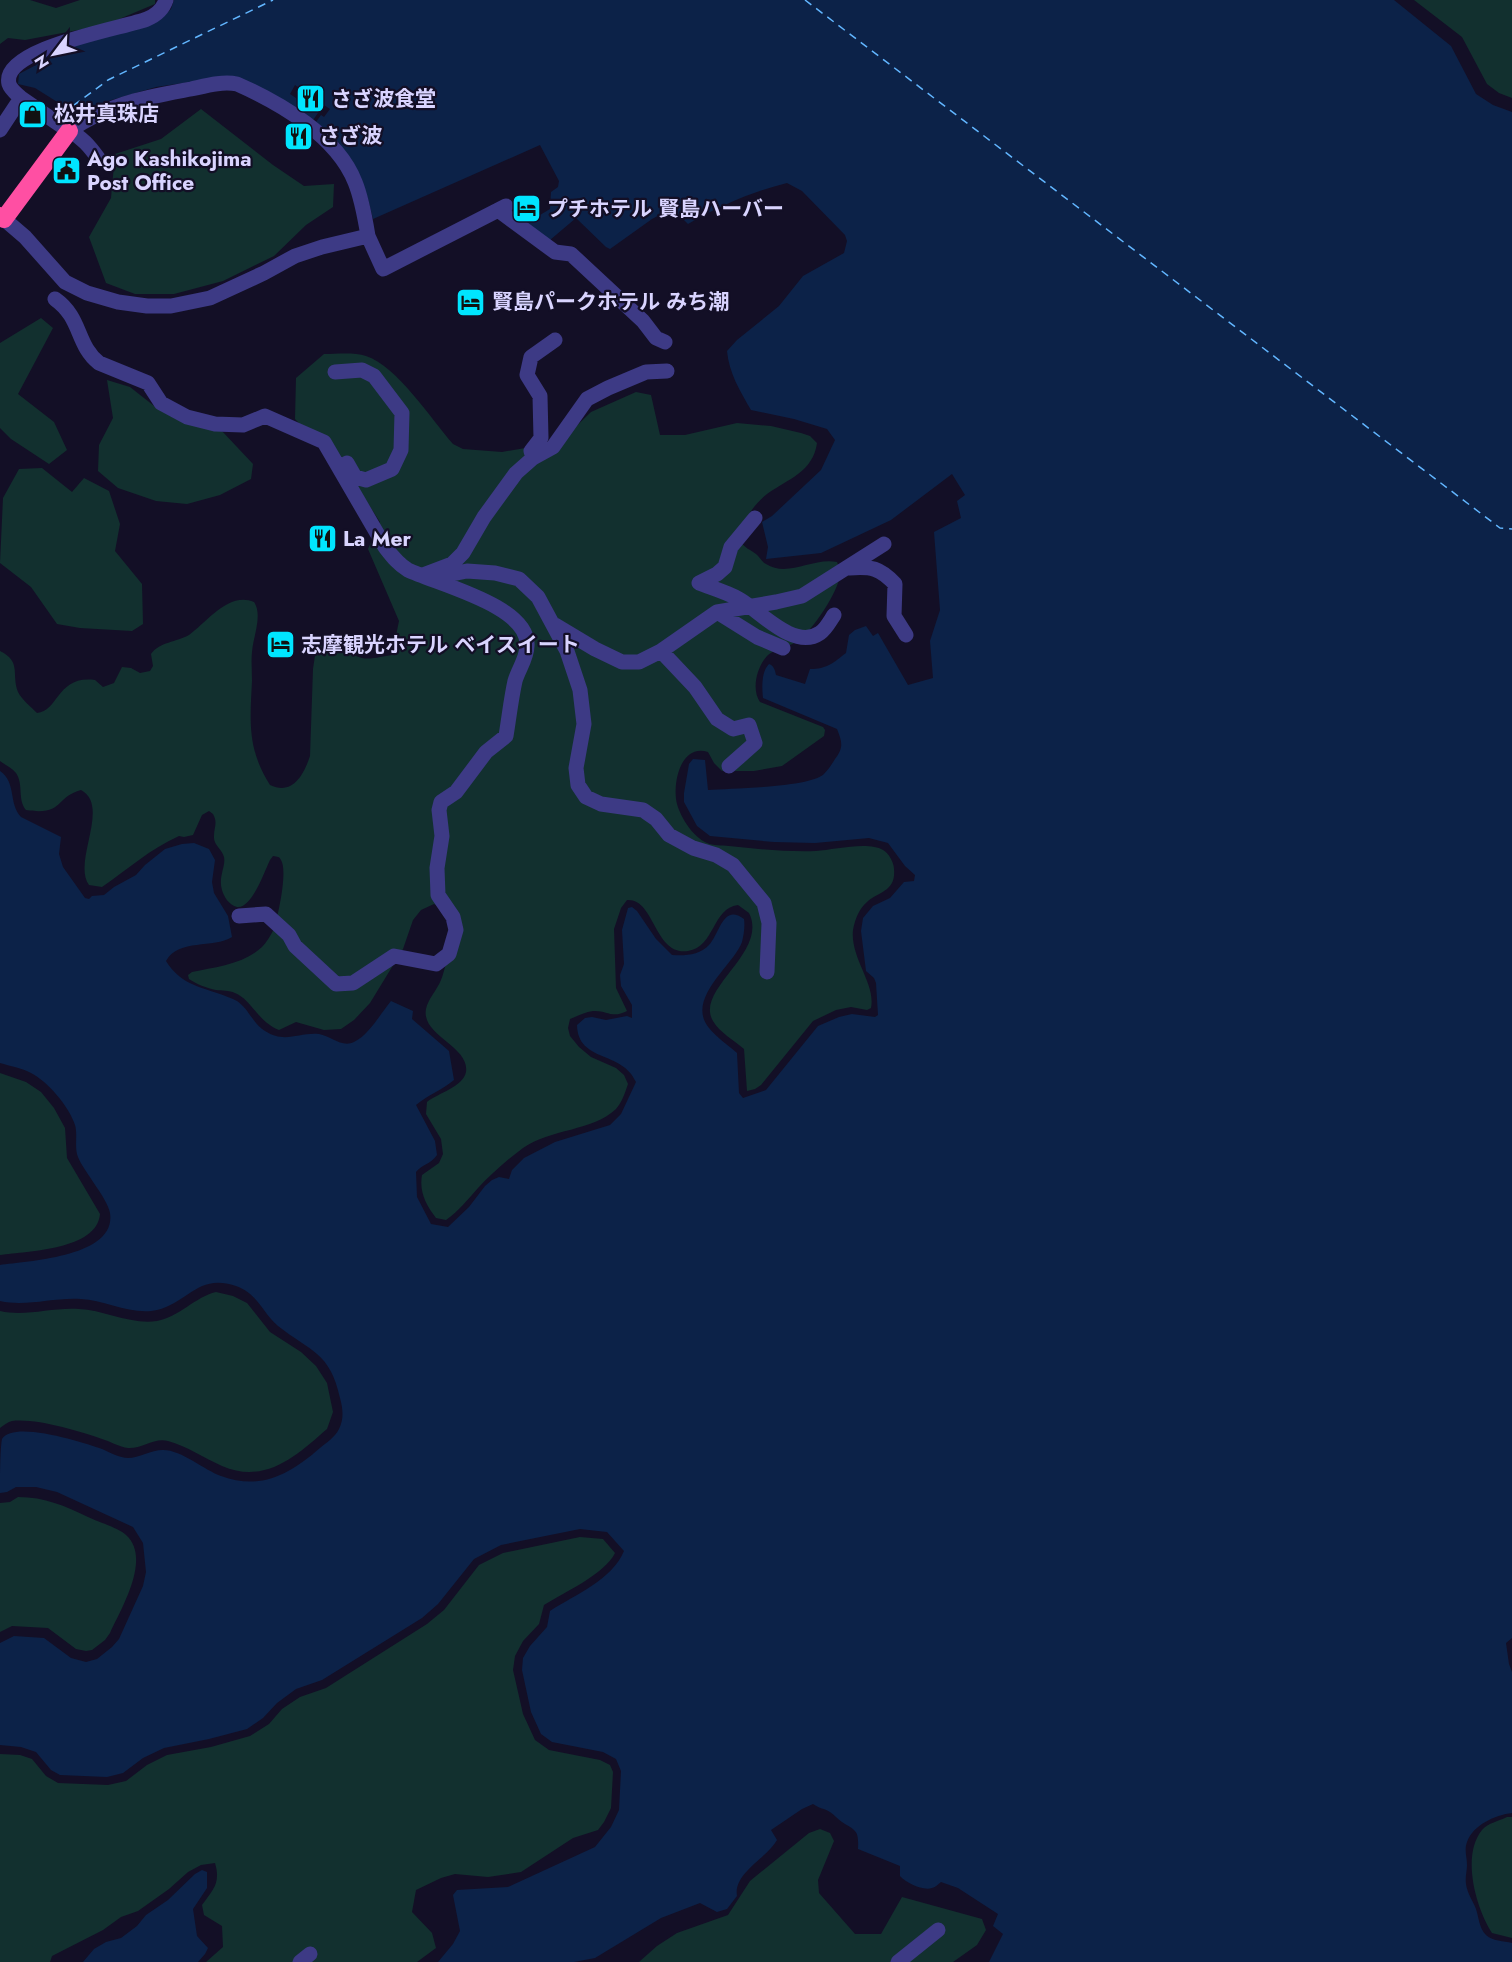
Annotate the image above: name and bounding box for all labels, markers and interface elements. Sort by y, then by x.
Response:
north arrow [24,24,84,84]
text: N [29,50,55,73]
restaurant icon: さざ波食堂 [294,83,326,115]
place label: さざ波食堂 [331,84,436,114]
shop icon: 松井真珠店 [17,98,49,130]
place label: 松井真珠店 [54,99,159,129]
restaurant icon: さざ波 [282,120,314,152]
place label: さざ波 [319,121,382,151]
place label: Ago Kashikojima Post Office [86,144,252,198]
public building icon: Ago Kashikojima Post Office [50,155,82,187]
hotel icon: プチホテル 賢島ハーバー [510,193,542,225]
place label: プチホテル 賢島ハーバー [547,194,784,224]
hotel icon: 賢島パークホテル みち潮 [455,286,487,318]
place label: 賢島パークホテル みち潮 [492,287,729,317]
restaurant icon: La Mer [306,523,338,555]
place label: La Mer [343,524,411,554]
hotel icon: 志摩観光ホテル ベイスイート [264,629,296,661]
place label: 志摩観光ホテル ベイスイート [301,630,580,660]

